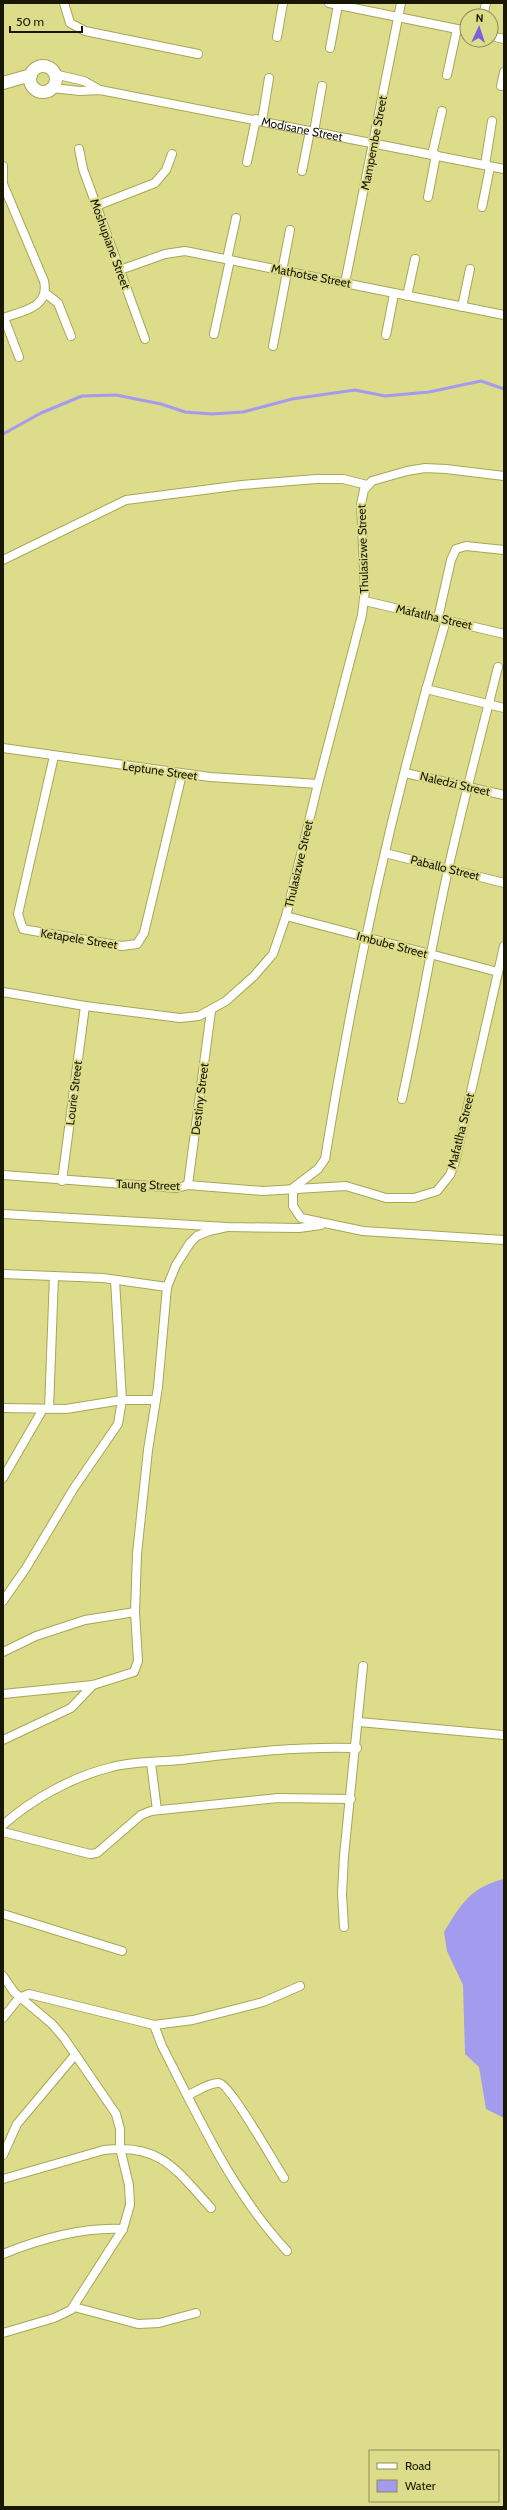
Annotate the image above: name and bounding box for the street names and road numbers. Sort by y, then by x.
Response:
street label: Mampembe Street [357,95,390,191]
street label: Modisane Street [260,114,344,144]
street label: Moshupiane Street [87,196,134,291]
street label: Mathotse Street [270,260,352,291]
street label: Thulasizwe Street [353,504,372,594]
street label: Mafatlha Street [395,600,474,633]
street label: Leptune Street [122,758,198,783]
street label: Naledzi Street [419,768,492,799]
street label: Thulasizwe Street [281,819,316,909]
street label: Paballo Street [409,852,481,883]
street label: Ketapele Street [40,925,119,952]
street label: Imbube Street [355,928,429,961]
street label: Lourie Street [62,1060,85,1126]
street label: Destiny Street [188,1062,211,1136]
street label: Mafatlha Street [444,1091,477,1170]
street label: Taung Street [116,1176,180,1193]

